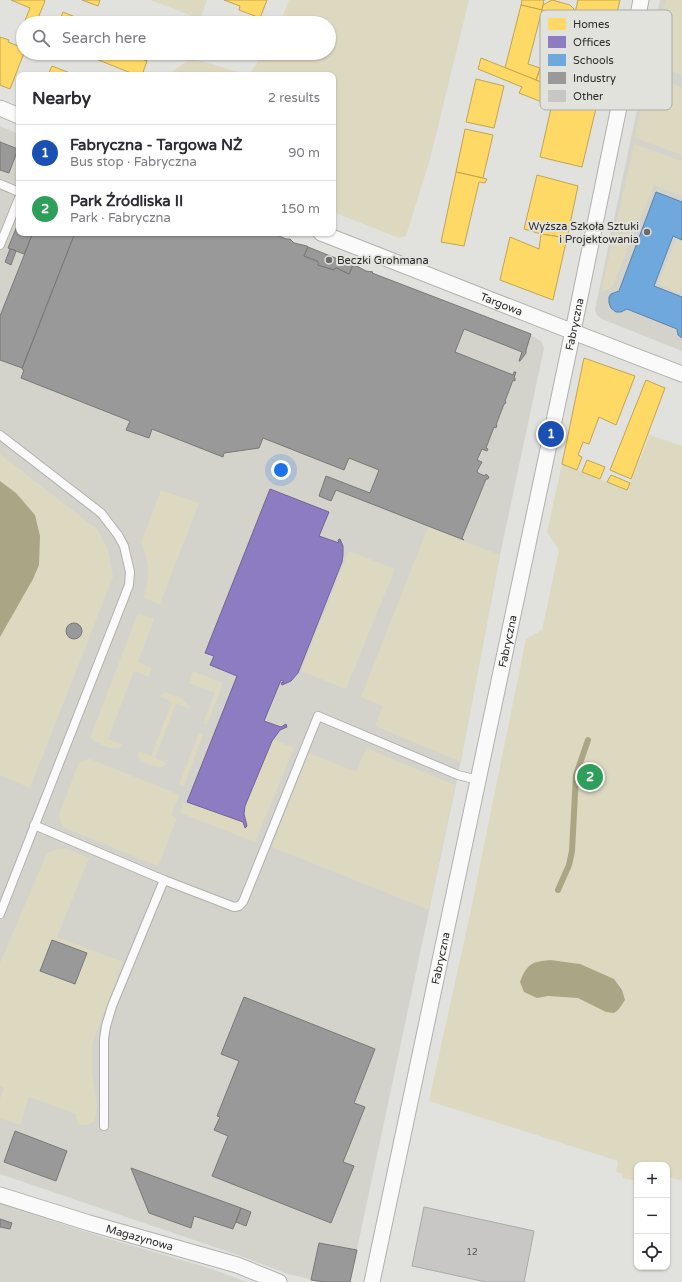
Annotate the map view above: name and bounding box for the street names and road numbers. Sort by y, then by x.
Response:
street label: Targowa [478,290,524,319]
street label: Fabryczna [563,297,587,352]
street label: Fabryczna [496,614,520,669]
street label: Fabryczna [429,931,453,986]
street label: Magazynowa [104,1222,175,1254]

